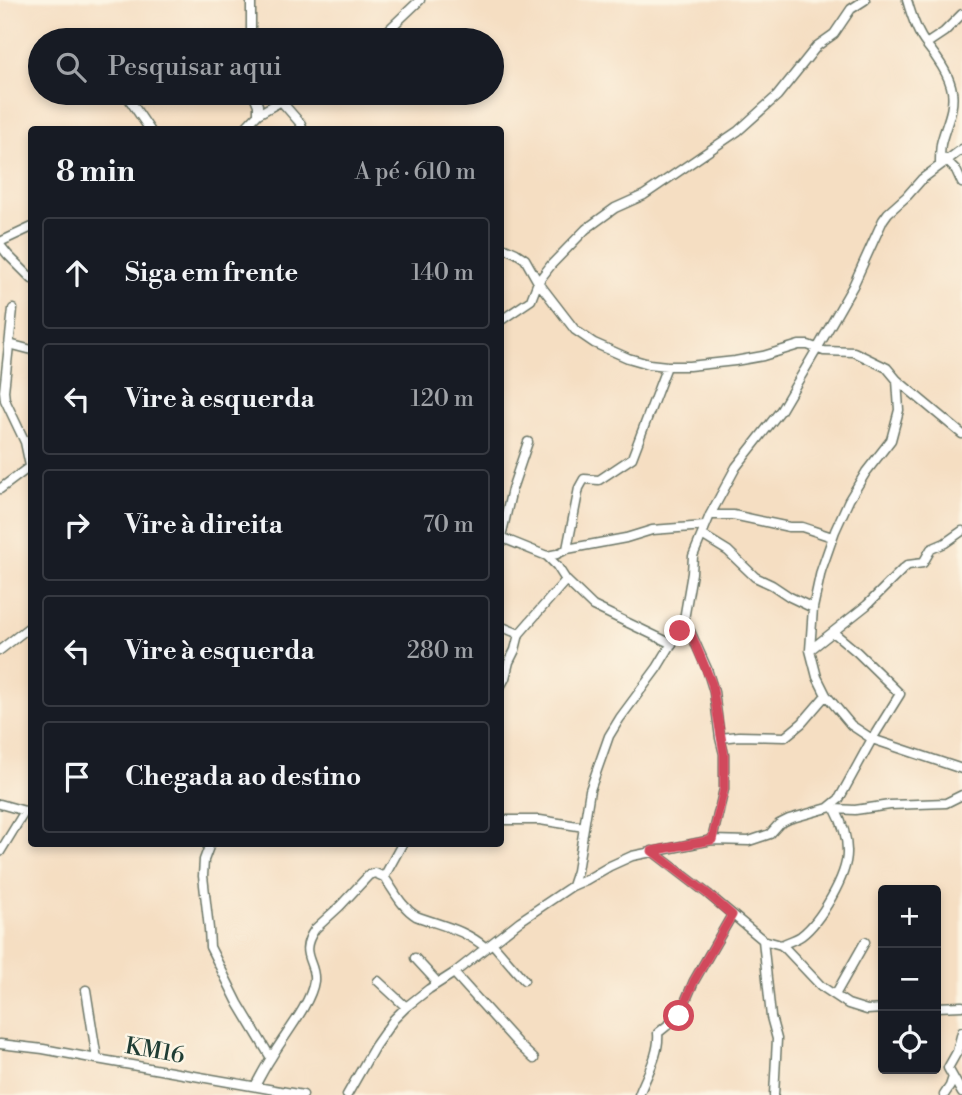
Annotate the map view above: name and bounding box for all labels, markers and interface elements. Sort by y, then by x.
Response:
search box [28,28,504,105]
icon: search [52,48,90,86]
text: Pesquisar aqui [108,51,282,83]
text: 8 min [56,153,135,191]
text: A pé · 610 m [355,158,476,186]
icon: ahead [58,254,96,292]
text: Siga em frente [125,257,298,289]
text: 140 m [411,259,474,287]
icon: left [58,380,96,418]
text: Vire à esquerda [125,383,315,415]
text: 120 m [410,385,474,413]
icon: right [58,506,96,544]
text: Vire à direita [125,509,283,541]
text: 70 m [423,511,474,539]
route end [664,615,695,646]
icon: left [58,632,96,670]
text: Vire à esquerda [125,635,315,667]
text: 280 m [407,637,474,665]
icon: arrive [58,758,96,796]
text: Chegada ao destino [125,761,361,793]
map controls [878,885,941,1074]
button: + [878,885,941,948]
button: − [878,948,941,1011]
route start [663,1000,694,1031]
button: locate [878,1011,941,1074]
street label: KM16 [123,1032,187,1070]

